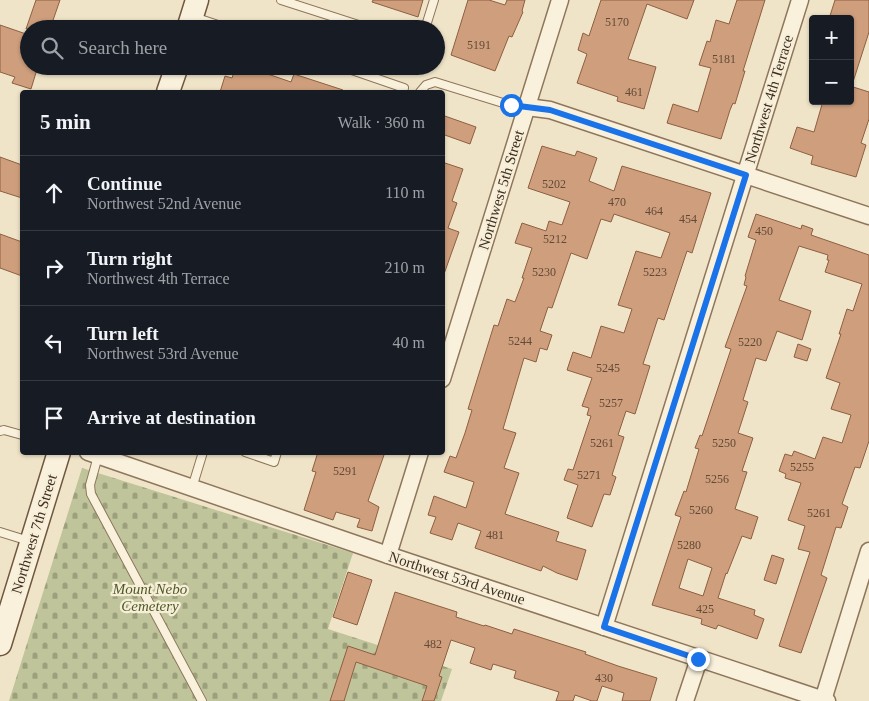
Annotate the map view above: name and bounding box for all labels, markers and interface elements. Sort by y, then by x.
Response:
house number: 5170 [605,15,629,29]
map controls [809,15,854,105]
button: + [809,15,854,60]
search box [20,20,445,75]
street label: Northwest 4th Terrace [742,32,796,165]
icon: search [38,34,66,62]
text: Search here [78,37,167,58]
house number: 5191 [467,38,491,52]
house number: 5181 [712,52,736,66]
button: − [809,60,854,105]
house number: 461 [625,85,643,99]
route start [500,94,523,117]
text: 5 min [40,110,91,134]
text: Walk · 360 m [338,114,425,131]
street label: Northwest 5th Street [475,128,527,252]
text: Continue [87,173,162,194]
house number: 5202 [542,177,566,191]
icon: ahead [40,179,68,207]
text: 110 m [385,184,425,201]
text: Northwest 52nd Avenue [87,195,241,212]
house number: 470 [608,195,626,209]
house number: 464 [645,204,663,218]
house number: 454 [679,212,697,226]
house number: 450 [755,224,773,238]
house number: 5212 [543,232,567,246]
text: Turn right [87,248,172,269]
icon: right [40,254,68,282]
text: 210 m [385,259,425,276]
house number: 5230 [532,265,556,279]
house number: 5223 [643,265,667,279]
text: Northwest 4th Terrace [87,270,230,287]
text: Turn left [87,323,159,344]
icon: left [40,329,68,357]
text: 40 m [393,334,425,351]
house number: 5244 [508,334,532,348]
house number: 5220 [738,335,762,349]
text: Northwest 53rd Avenue [87,345,239,362]
house number: 5245 [596,361,620,375]
house number: 5257 [599,396,623,410]
icon: arrive [40,404,68,432]
text: Arrive at destination [87,407,256,428]
house number: 5261 [590,436,614,450]
house number: 5250 [712,436,736,450]
house number: 5255 [790,460,814,474]
house number: 5291 [333,464,357,478]
house number: 5271 [577,468,601,482]
street label: Northwest 7th Street [8,472,60,596]
house number: 5256 [705,472,729,486]
house number: 5260 [689,503,713,517]
house number: 5261 [807,506,831,520]
house number: 481 [486,528,504,542]
house number: 5280 [677,538,701,552]
street label: Northwest 53rd Avenue [387,548,527,608]
park label: Mount Nebo Cemetery [112,581,188,614]
house number: 425 [696,602,714,616]
house number: 482 [424,637,442,651]
route end [687,648,710,671]
house number: 430 [595,671,613,685]

